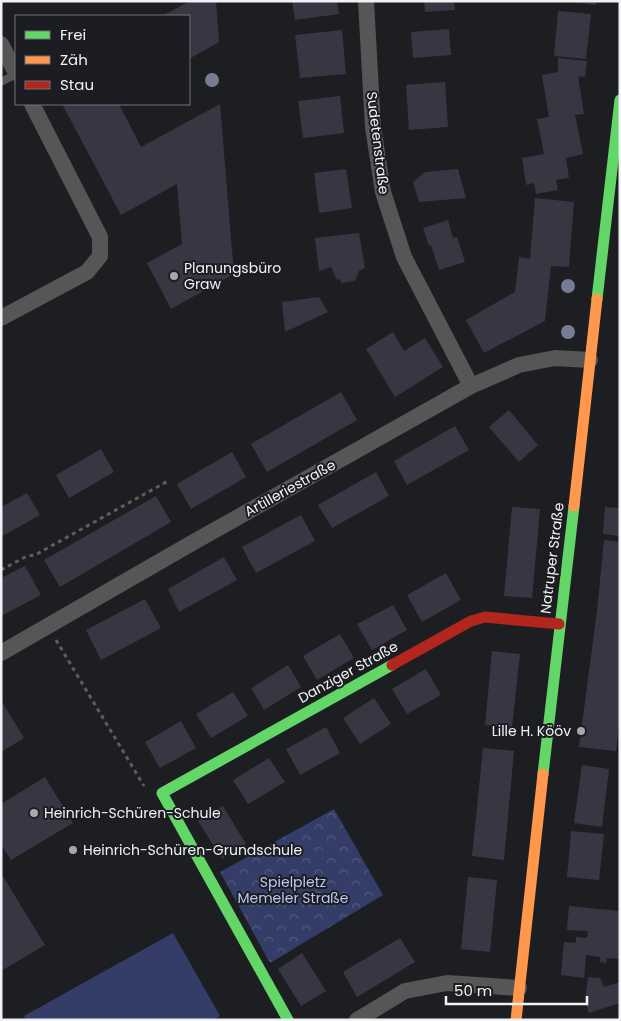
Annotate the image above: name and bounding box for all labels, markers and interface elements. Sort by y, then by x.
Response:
legend [15,15,190,105]
text: Frei [60,24,86,45]
text: Zäh [60,49,88,70]
text: Stau [60,74,94,95]
street label: Sudetenstraße [362,90,394,196]
place label: Planungsbüro Graw [184,258,281,294]
marker: Planungsbüro Graw [168,270,180,282]
street label: Artilleriestraße [241,455,339,521]
street label: Natruper Straße [535,501,569,615]
street label: Danziger Straße [294,636,402,708]
place label: Lille H. Kööv [492,721,571,741]
marker: Lille H. Kööv [575,725,587,737]
place label: Heinrich-Schüren-Schule [44,803,221,823]
marker: Heinrich-Schüren-Schule [28,807,40,819]
place label: Heinrich-Schüren-Grundschule [83,840,302,860]
marker: Heinrich-Schüren-Grundschule [67,844,79,856]
park label: Spielpletz Memeler Straße [237,872,349,908]
scale bar [446,974,587,1006]
text: 50 m [454,980,492,1001]

